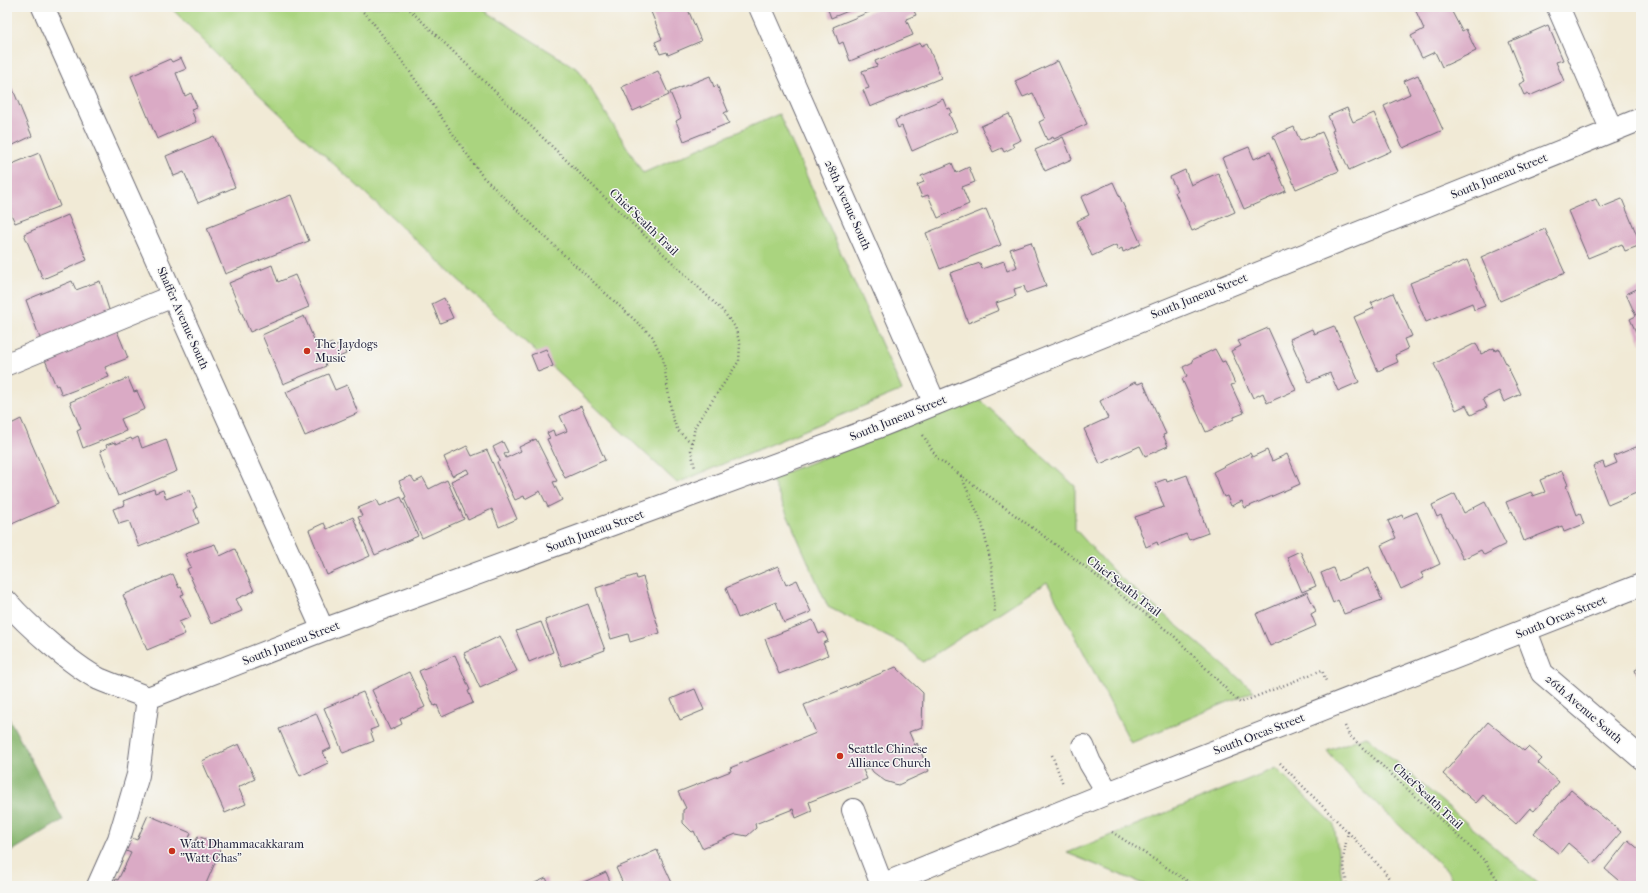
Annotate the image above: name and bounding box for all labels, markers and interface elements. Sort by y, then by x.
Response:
street label: South Juneau Street [1449,150,1550,202]
street label: 28th Avenue South [822,158,874,252]
street label: Chief Sealth Trail [607,186,682,259]
street label: Shaffer Avenue South [154,265,212,372]
street label: South Juneau Street [1149,270,1250,322]
place label: The Jaydogs Music [315,337,378,365]
marker: The Jaydogs Music [302,346,312,356]
street label: South Juneau Street [848,392,949,444]
street label: South Juneau Street [544,507,646,555]
street label: Chief Sealth Trail [1084,553,1164,620]
street label: South Orcas Street [1514,592,1609,642]
street label: South Juneau Street [240,618,342,668]
street label: 26th Avenue South [1543,672,1626,746]
street label: South Orcas Street [1211,710,1307,758]
place label: Seattle Chinese Alliance Church [847,742,931,770]
marker: Seattle Chinese Alliance Church [835,751,845,761]
street label: Chief Sealth Trail [1390,760,1466,832]
place label: Watt Dhammacakkaram "Watt Chas" [179,837,304,865]
marker: Watt Dhammacakkaram "Watt Chas" [167,846,177,856]

